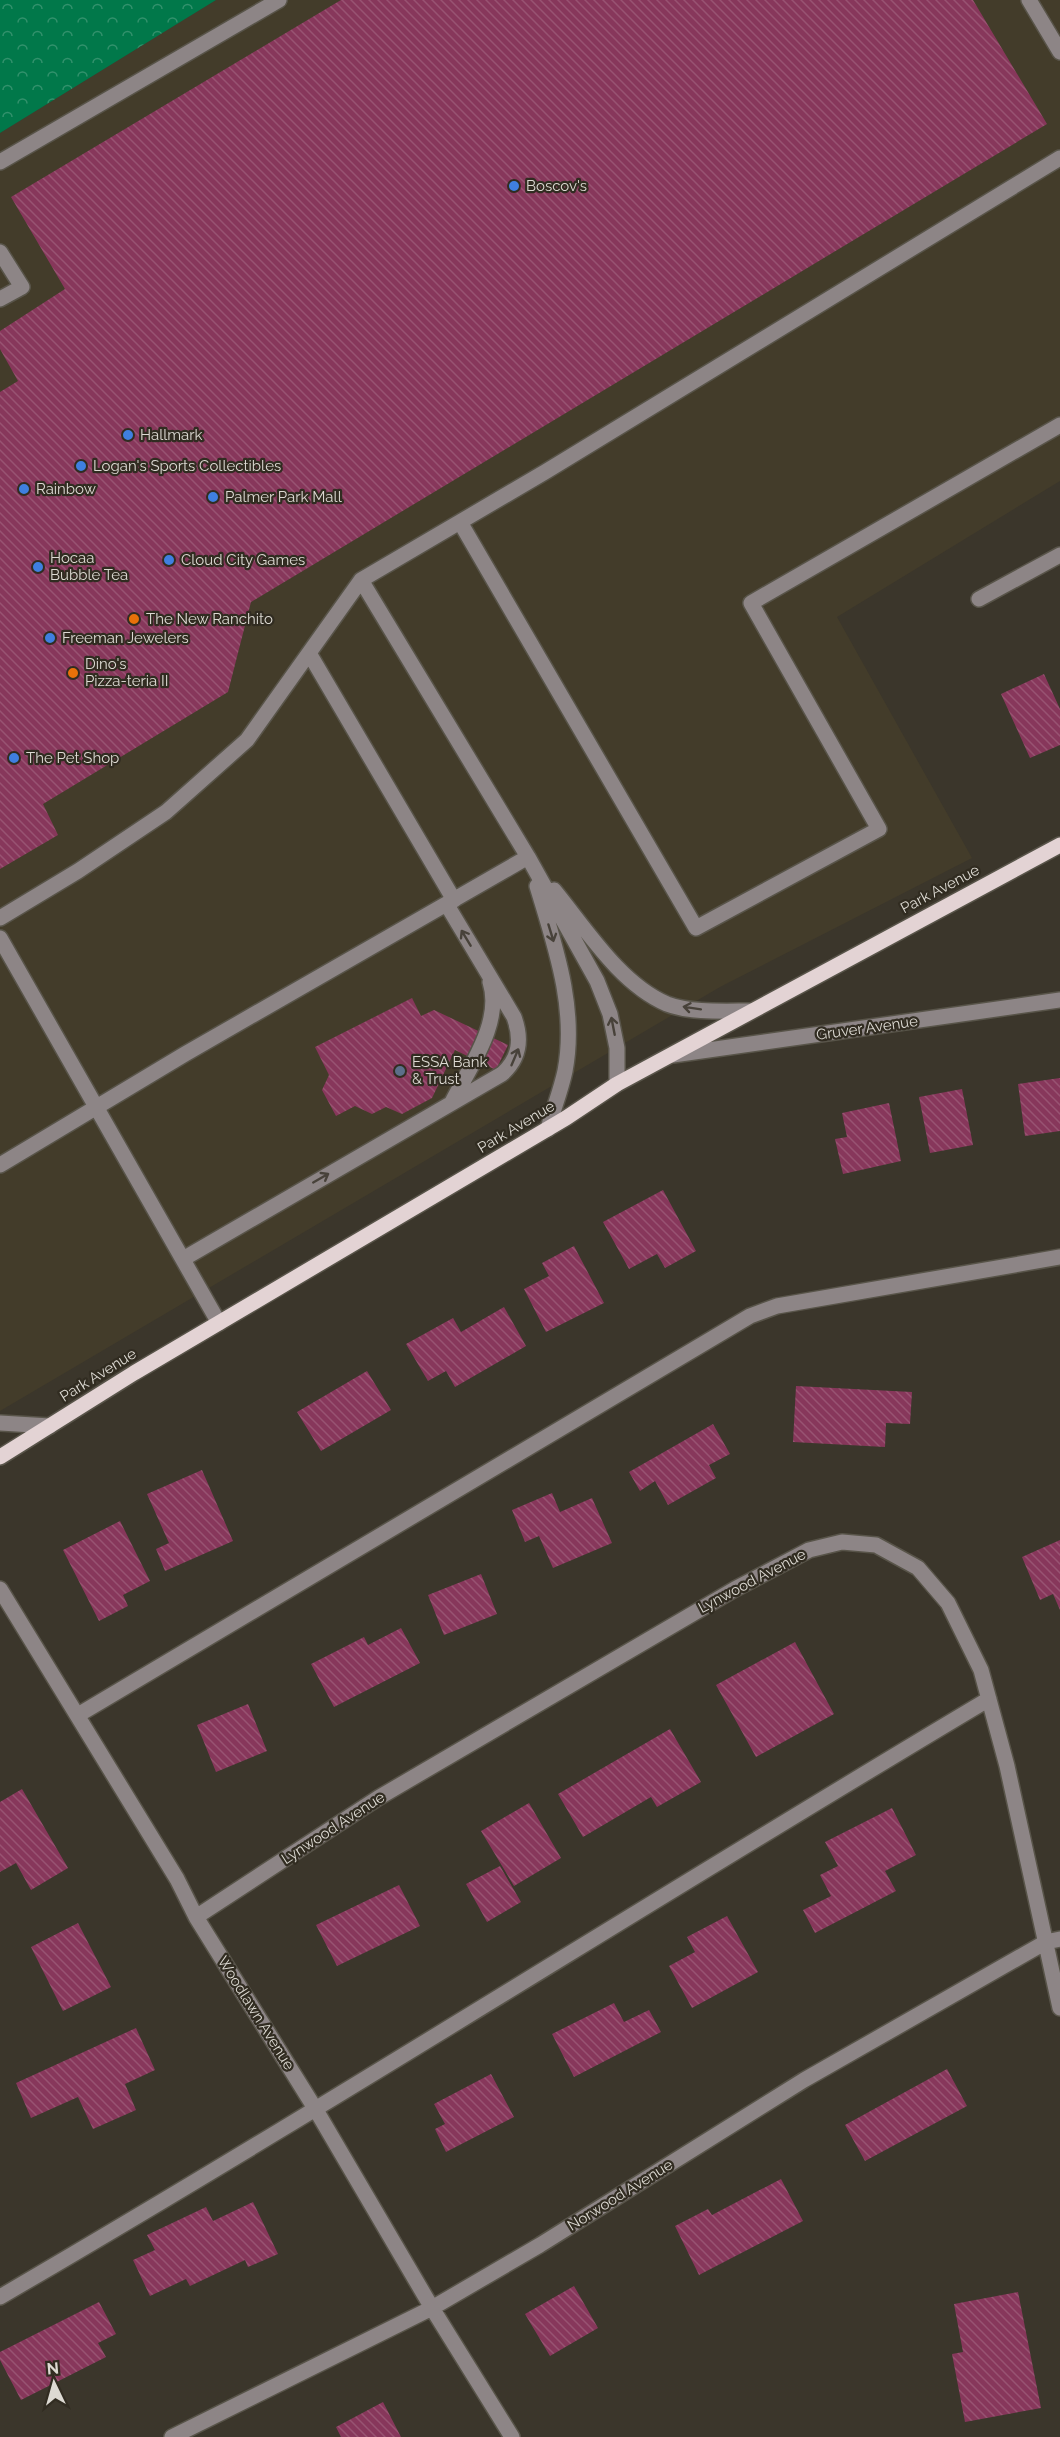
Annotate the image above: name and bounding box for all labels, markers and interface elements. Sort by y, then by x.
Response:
place label: Boscov's [526,177,587,195]
marker: Boscov's [507,179,521,193]
place label: Hallmark [140,426,203,444]
marker: Hallmark [121,428,135,442]
place label: Logan's Sports Collectibles [93,457,281,475]
marker: Logan's Sports Collectibles [74,459,88,473]
place label: Rainbow [36,480,96,498]
marker: Rainbow [17,482,31,496]
place label: Palmer Park Mall [225,488,343,506]
marker: Palmer Park Mall [206,490,220,504]
place label: Hocaa Bubble Tea [50,549,128,584]
place label: Cloud City Games [181,551,305,569]
marker: Cloud City Games [162,553,176,567]
marker: Hocaa Bubble Tea [31,560,45,574]
place label: The New Ranchito [146,610,273,628]
marker: The New Ranchito [127,612,141,626]
place label: Freeman Jewelers [62,629,189,647]
marker: Freeman Jewelers [43,631,57,645]
place label: Dino's Pizza-teria II [85,655,169,690]
marker: Dino's Pizza-teria II [66,666,80,680]
place label: The Pet Shop [26,749,119,767]
marker: The Pet Shop [7,751,21,765]
street label: Park Avenue [898,861,983,917]
one-way arrow [546,923,557,942]
one-way arrow [460,930,472,947]
one-way arrow [682,1002,702,1013]
street label: Gruver Avenue [815,1012,919,1044]
one-way arrow [607,1017,618,1036]
one-way arrow [509,1048,521,1066]
place label: ESSA Bank & Trust [412,1053,487,1088]
marker: ESSA Bank & Trust [393,1064,407,1078]
street label: Park Avenue [474,1097,558,1157]
one-way arrow [312,1172,329,1184]
street label: Park Avenue [56,1344,140,1406]
street label: Lynwood Avenue [695,1545,809,1617]
street label: Lynwood Avenue [278,1788,388,1868]
street label: Woodlawn Avenue [214,1953,298,2073]
street label: Norwood Avenue [564,2155,676,2235]
north arrow [24,2353,84,2413]
text: N [46,2359,60,2379]

